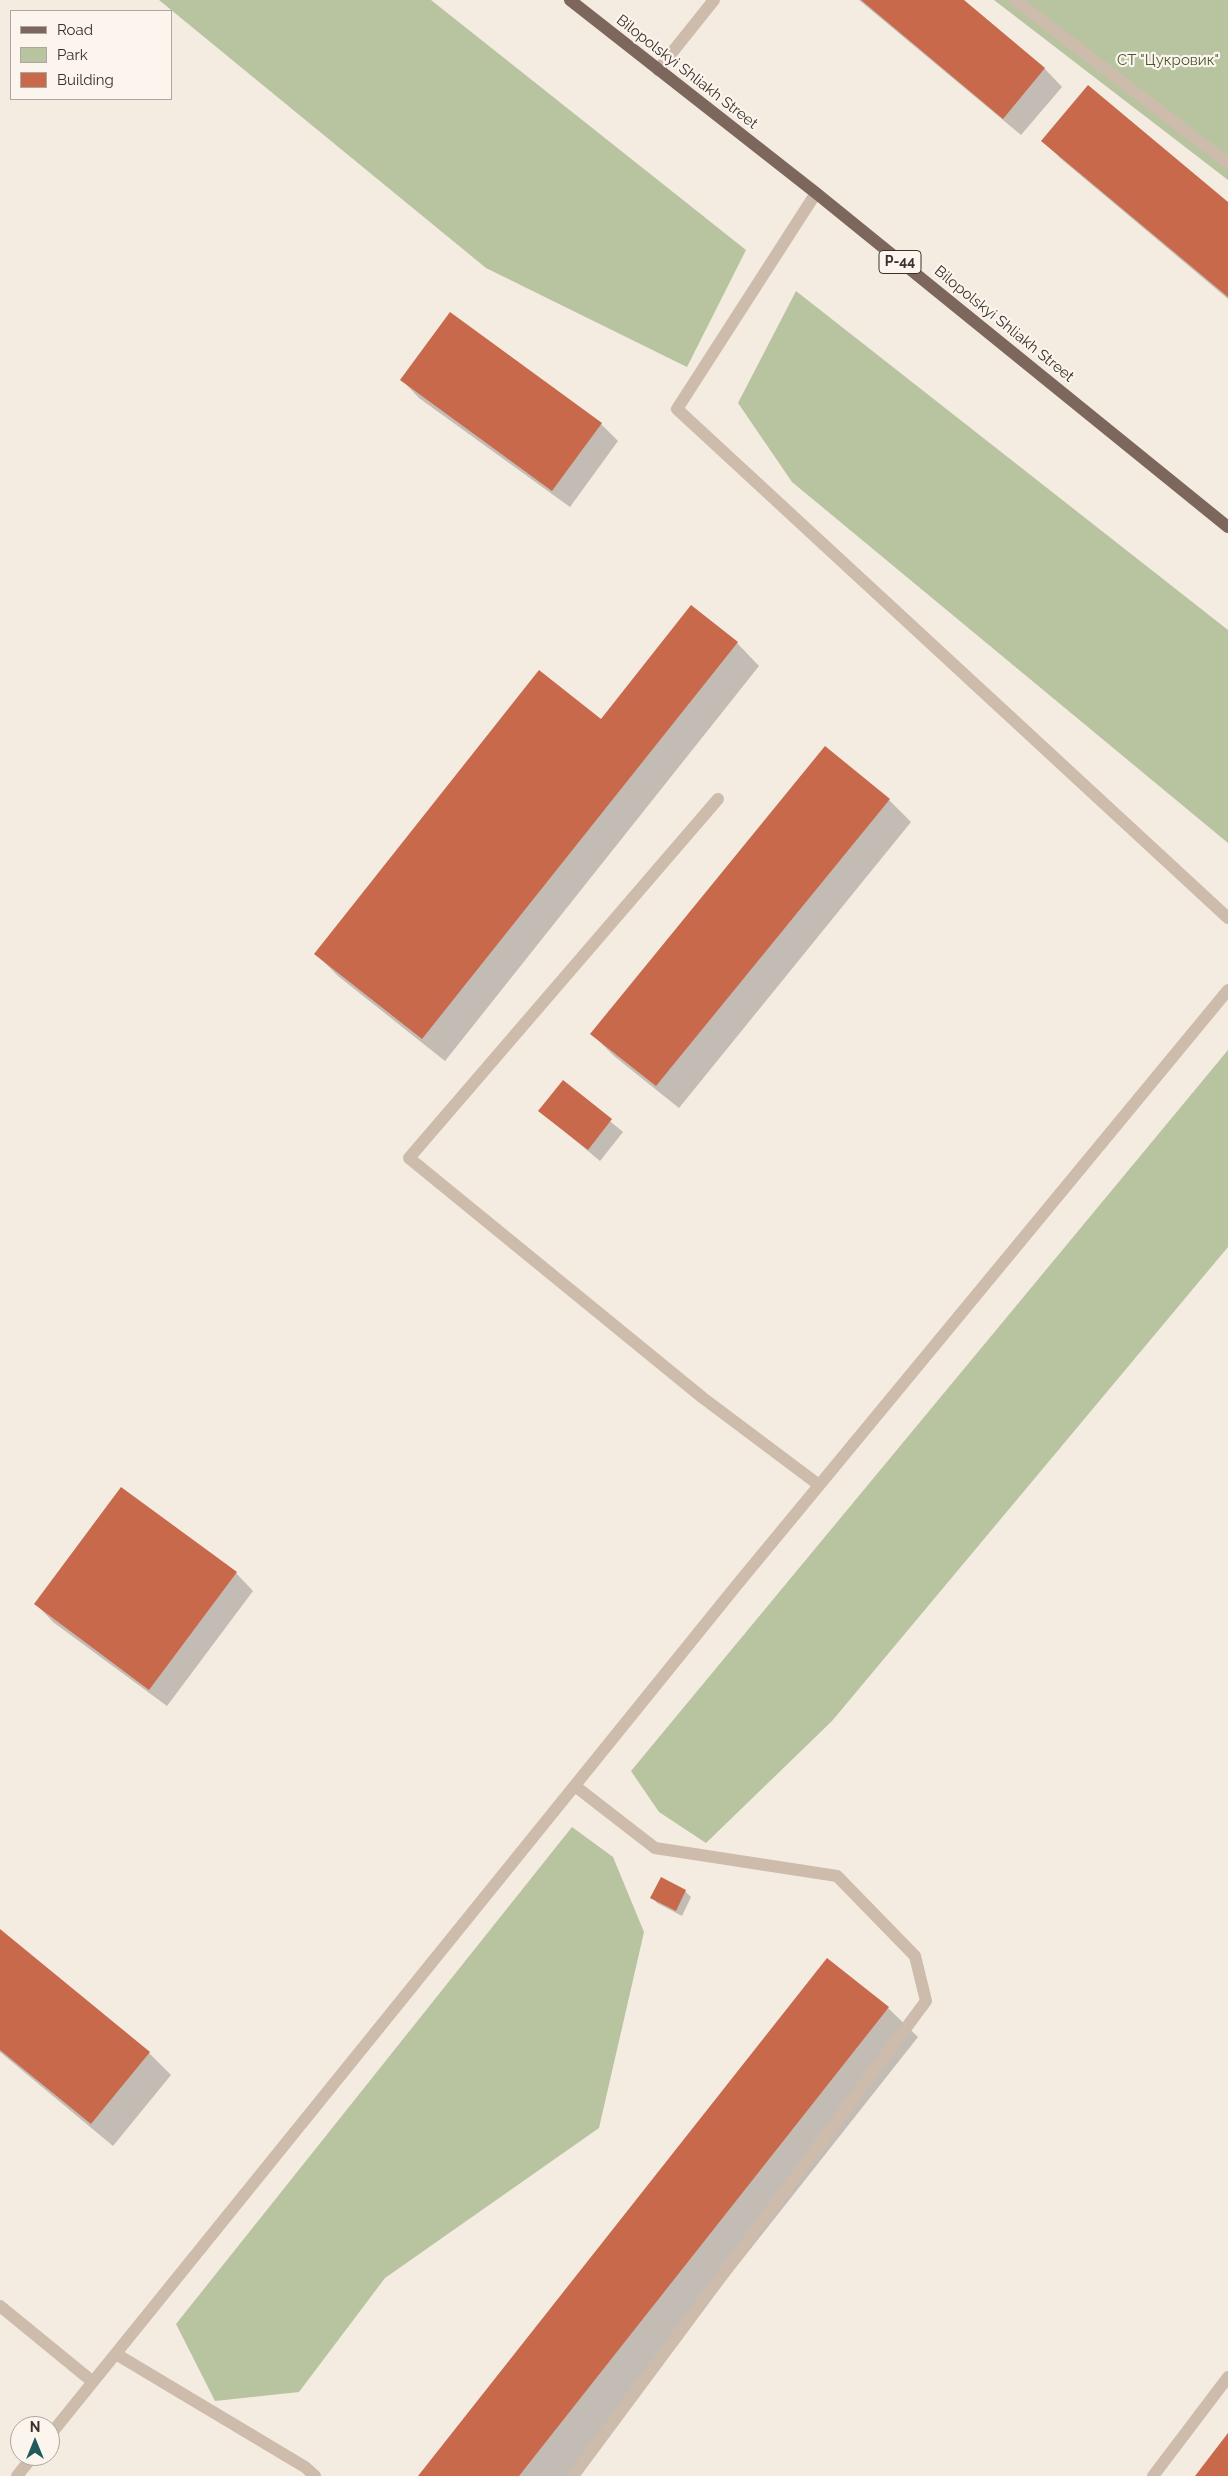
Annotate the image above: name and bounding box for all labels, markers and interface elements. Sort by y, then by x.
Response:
legend [10,10,172,100]
street label: Bilopolskyi Shliakh Street [613,11,761,133]
text: Road [57,21,93,39]
text: Park [57,46,88,64]
park label: СТ "Цукровик" [1117,51,1219,69]
text: Building [57,71,114,89]
road number: Р-44 [879,250,921,274]
street label: Bilopolskyi Shliakh Street [931,262,1077,386]
north arrow [10,2416,60,2466]
text: N [30,2419,40,2435]

